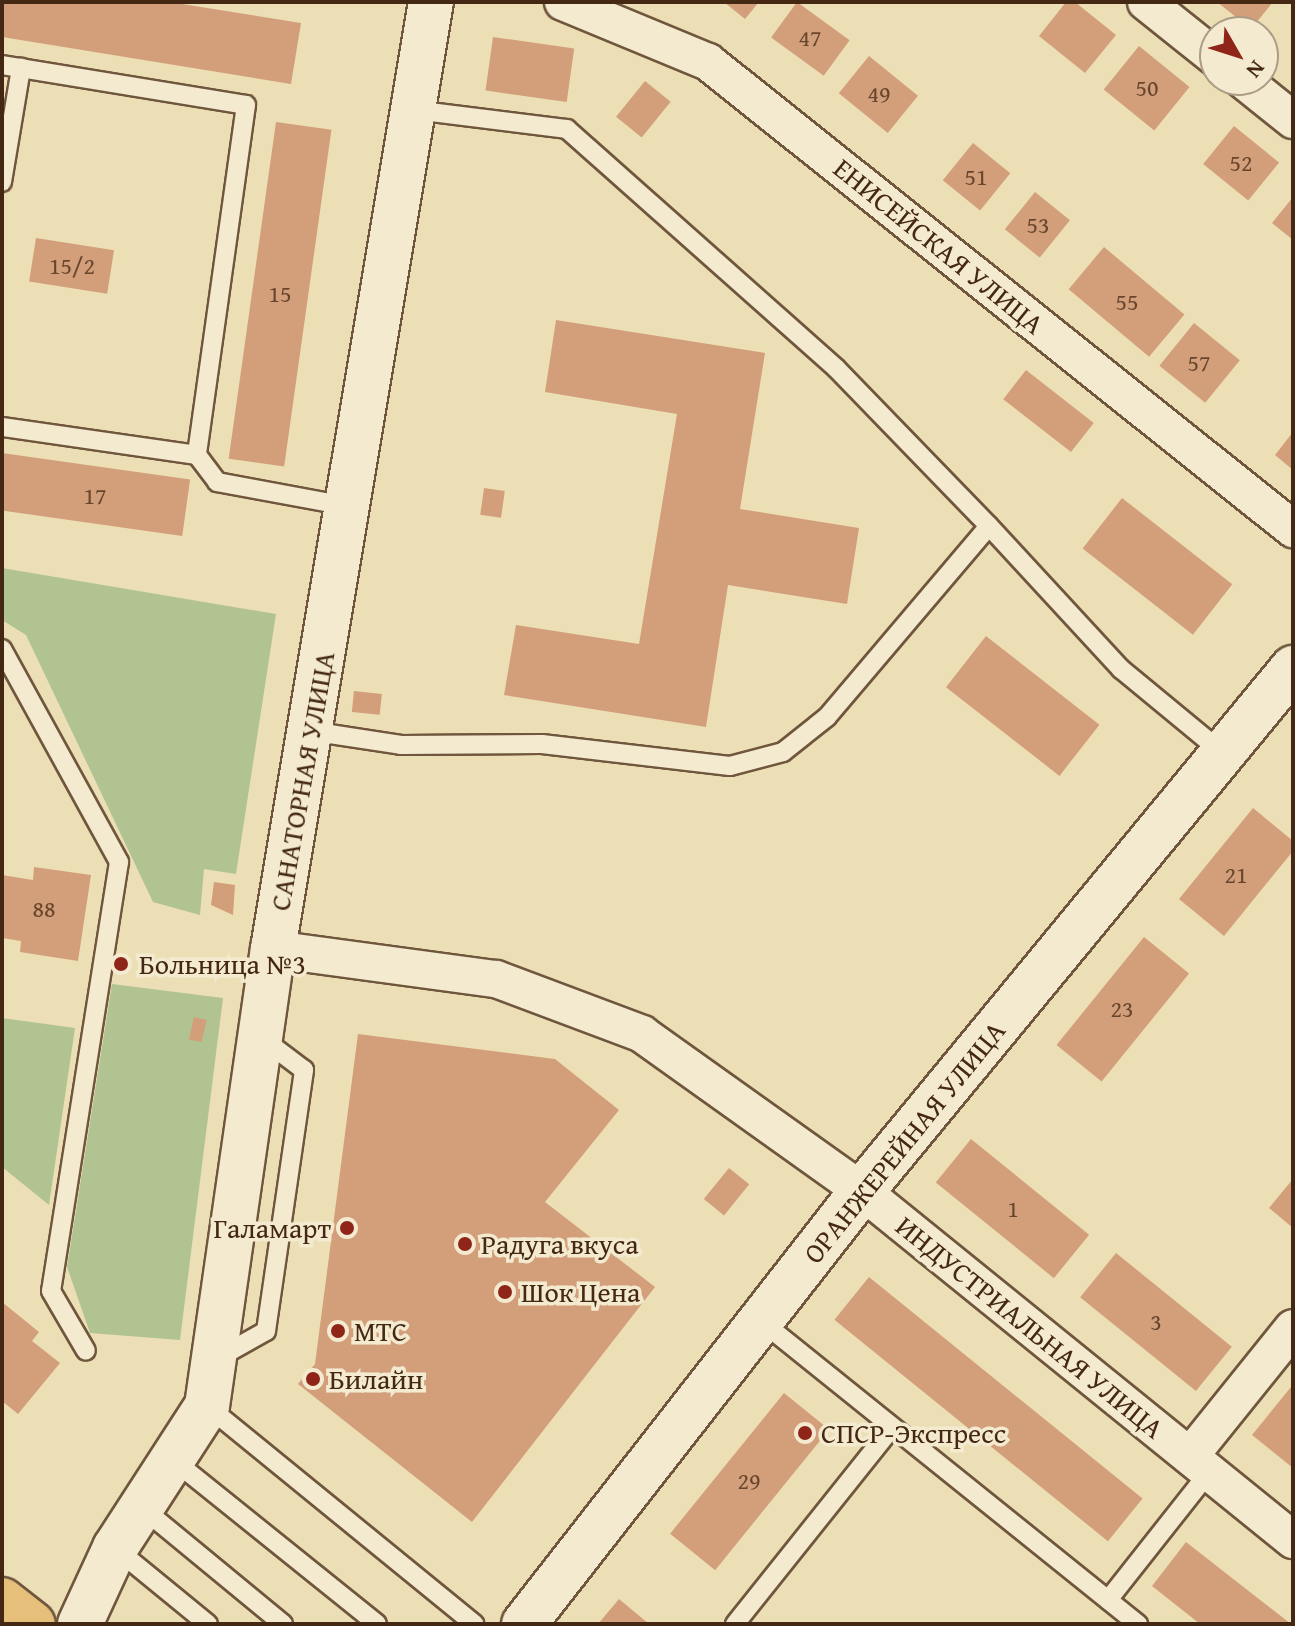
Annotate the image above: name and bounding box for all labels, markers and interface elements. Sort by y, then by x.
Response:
north arrow [1199,16,1279,96]
house number: 47 [798,24,822,52]
text: N [1239,54,1273,86]
house number: 50 [1135,74,1159,102]
house number: 49 [867,80,891,108]
house number: 52 [1229,149,1253,177]
street label: ЕНИСЕЙСКАЯ УЛИЦА [827,151,1051,341]
house number: 51 [964,163,988,191]
house number: 53 [1026,211,1050,239]
house number: 15/2 [49,252,95,280]
house number: 15 [268,280,292,308]
house number: 55 [1115,288,1139,316]
house number: 57 [1187,349,1211,377]
house number: 17 [83,482,107,510]
street label: САНАТОРНАЯ УЛИЦА [263,649,341,913]
house number: 21 [1224,861,1248,889]
house number: 88 [32,895,56,923]
place label: Больница №3 [139,947,306,981]
marker: Больница №3 [110,953,132,975]
house number: 23 [1110,995,1134,1023]
street label: ОРАНЖЕРЕЙНАЯ УЛИЦА [796,1014,1012,1270]
house number: 1 [1007,1195,1019,1223]
street label: ИНДУСТРИАЛЬНАЯ УЛИЦА [889,1209,1171,1445]
place label: Галамарт [213,1211,331,1245]
marker: Галамарт [338,1219,356,1237]
place label: Радуга вкуса [481,1227,639,1261]
marker: Радуга вкуса [456,1235,474,1253]
place label: Шок Цена [521,1275,640,1309]
marker: Шок Цена [496,1283,514,1301]
house number: 3 [1150,1308,1162,1336]
place label: МТС [354,1314,407,1348]
marker: МТС [329,1322,347,1340]
place label: Билайн [329,1362,423,1396]
marker: Билайн [304,1370,322,1388]
place label: СПСР-Экспресс [821,1416,1006,1450]
marker: СПСР-Экспресс [796,1424,814,1442]
house number: 29 [737,1467,761,1495]

